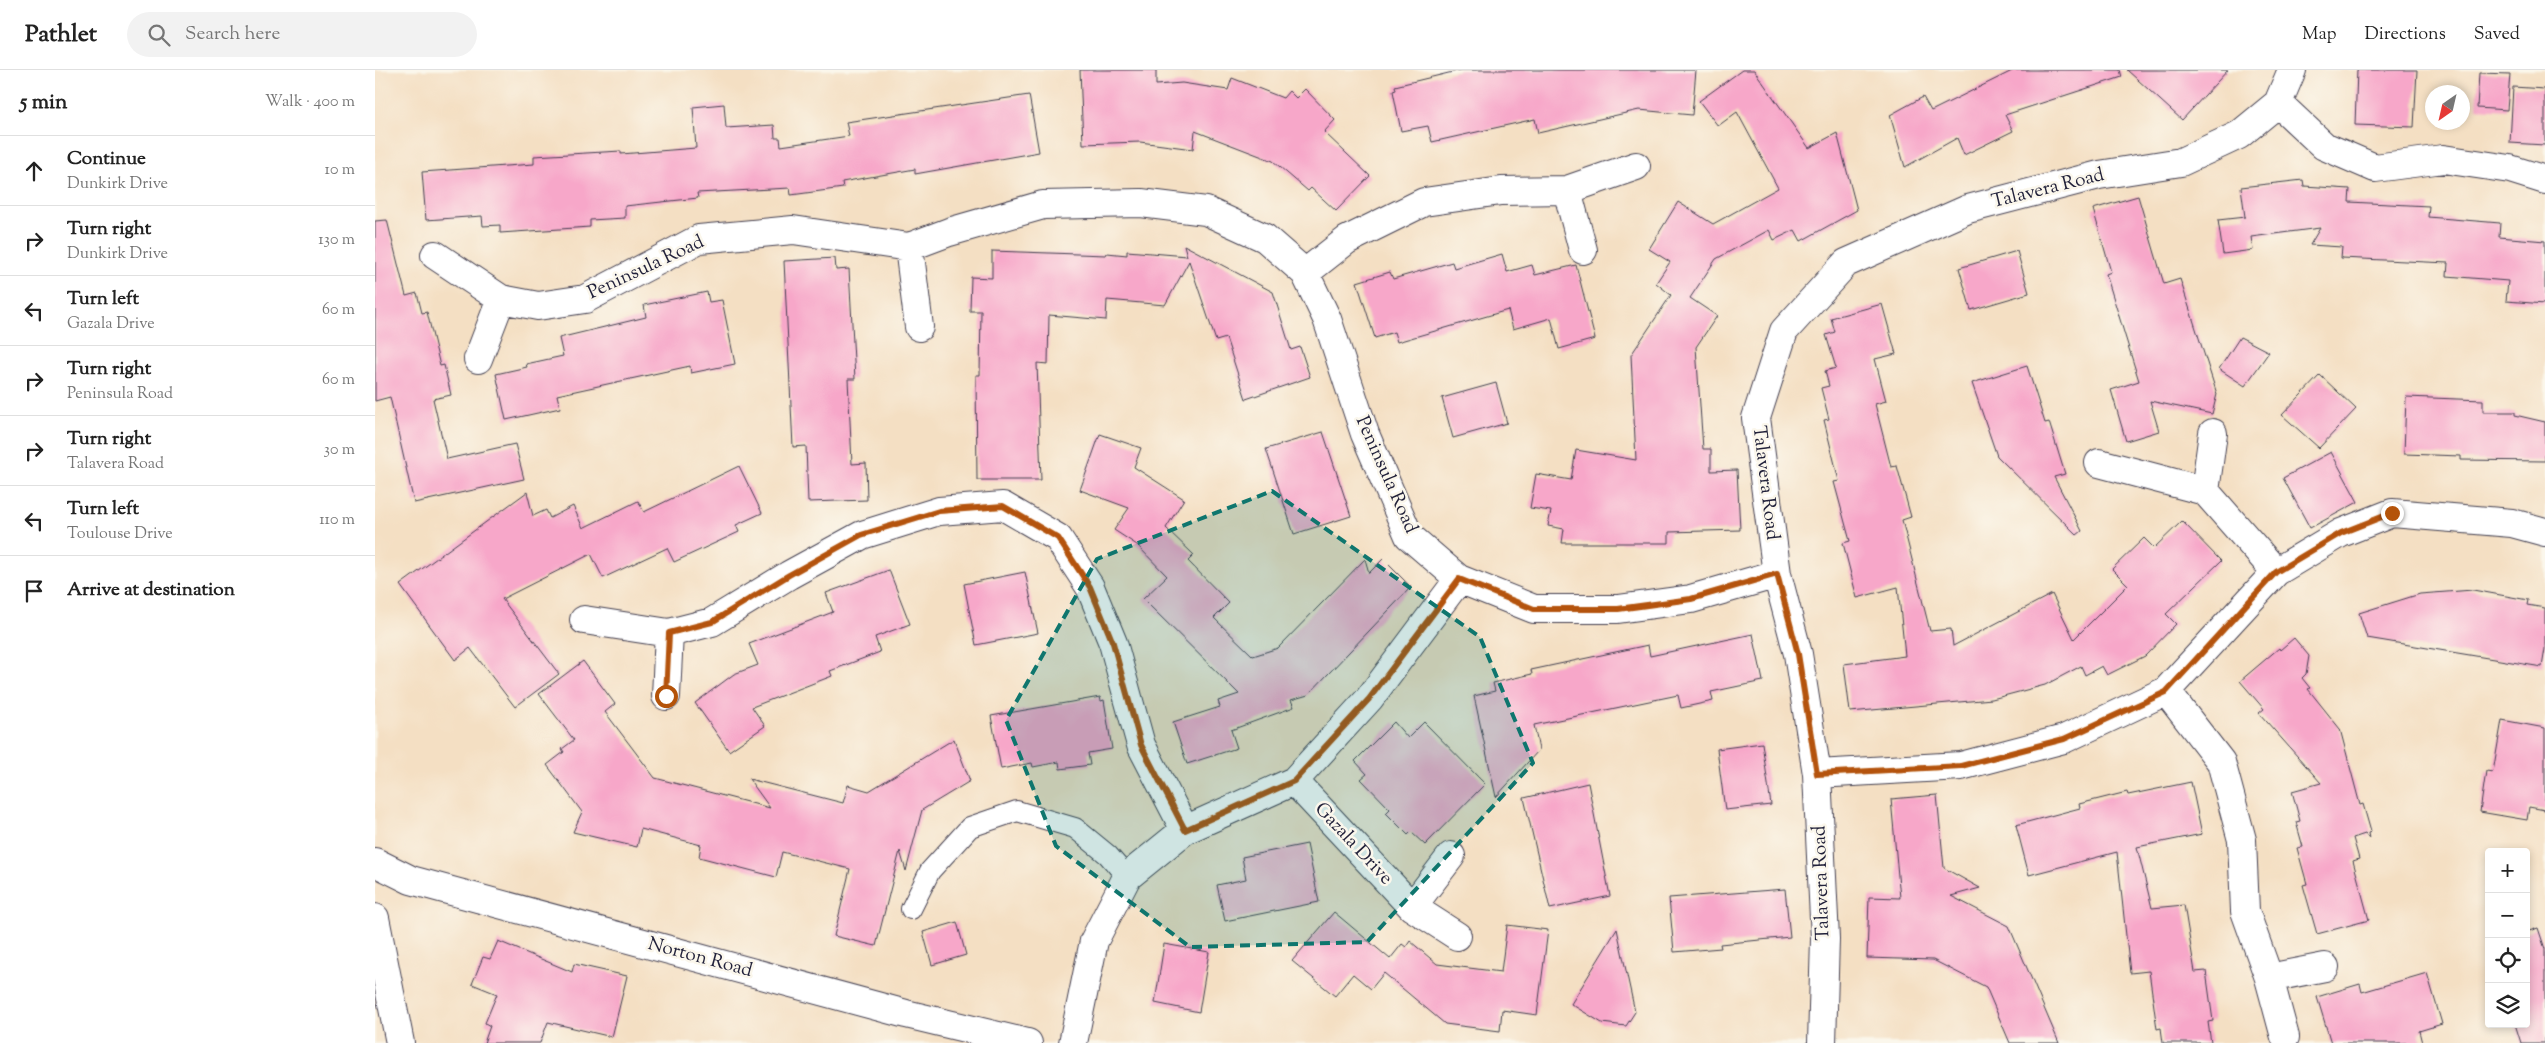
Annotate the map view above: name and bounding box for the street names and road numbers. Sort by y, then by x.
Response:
street label: Talavera Road [1989,162,2107,216]
street label: Peninsula Road [583,229,709,307]
street label: Peninsula Road [1348,412,1424,538]
street label: Talavera Road [1745,424,1785,542]
street label: Gazala Drive [1308,797,1398,891]
street label: Talavera Road [1806,825,1838,941]
street label: Norton Road [645,931,756,985]

